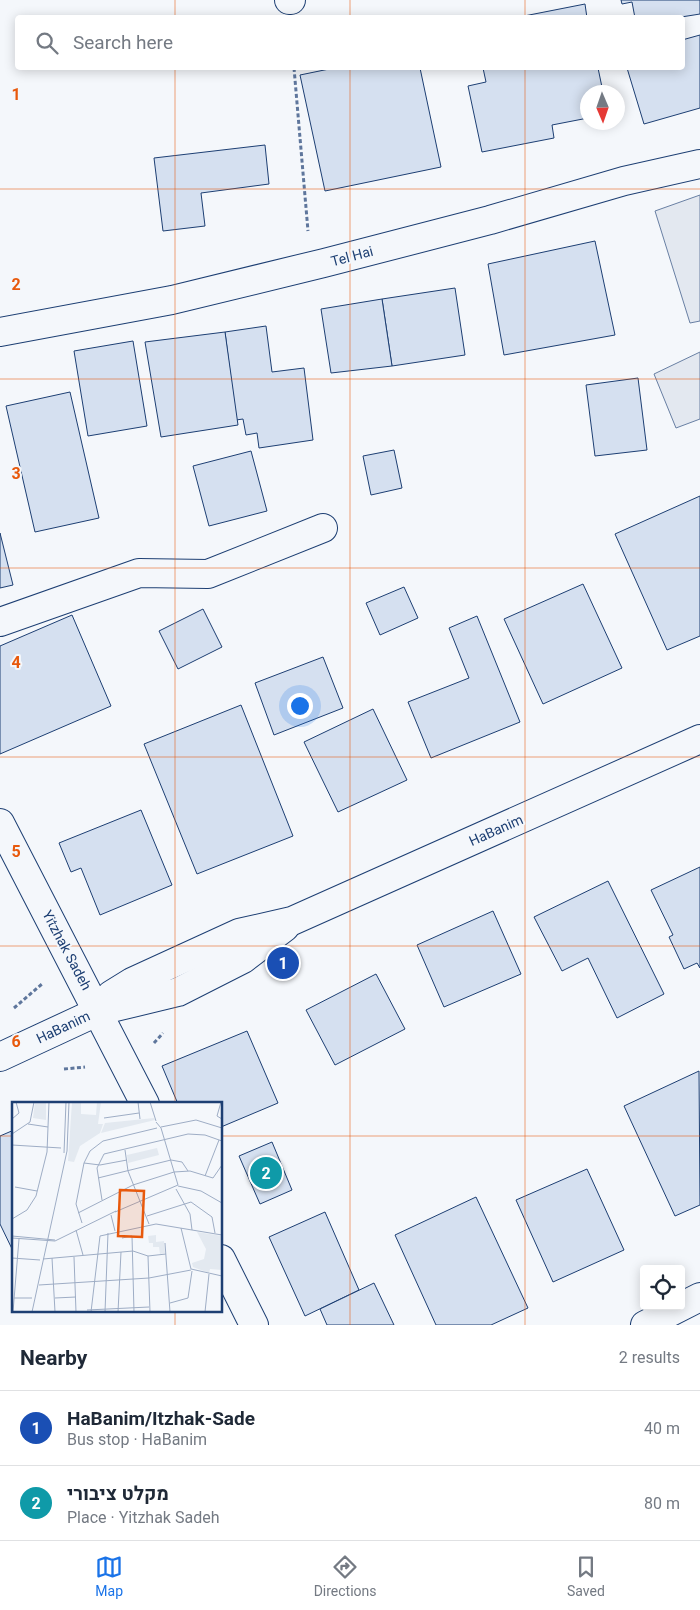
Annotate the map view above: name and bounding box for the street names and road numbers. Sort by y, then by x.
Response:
street label: Tel Hai [329,243,375,269]
street label: HaBanim [467,811,525,849]
street label: Yitzhak Sadeh [39,907,95,993]
street label: HaBanim [34,1008,92,1046]

